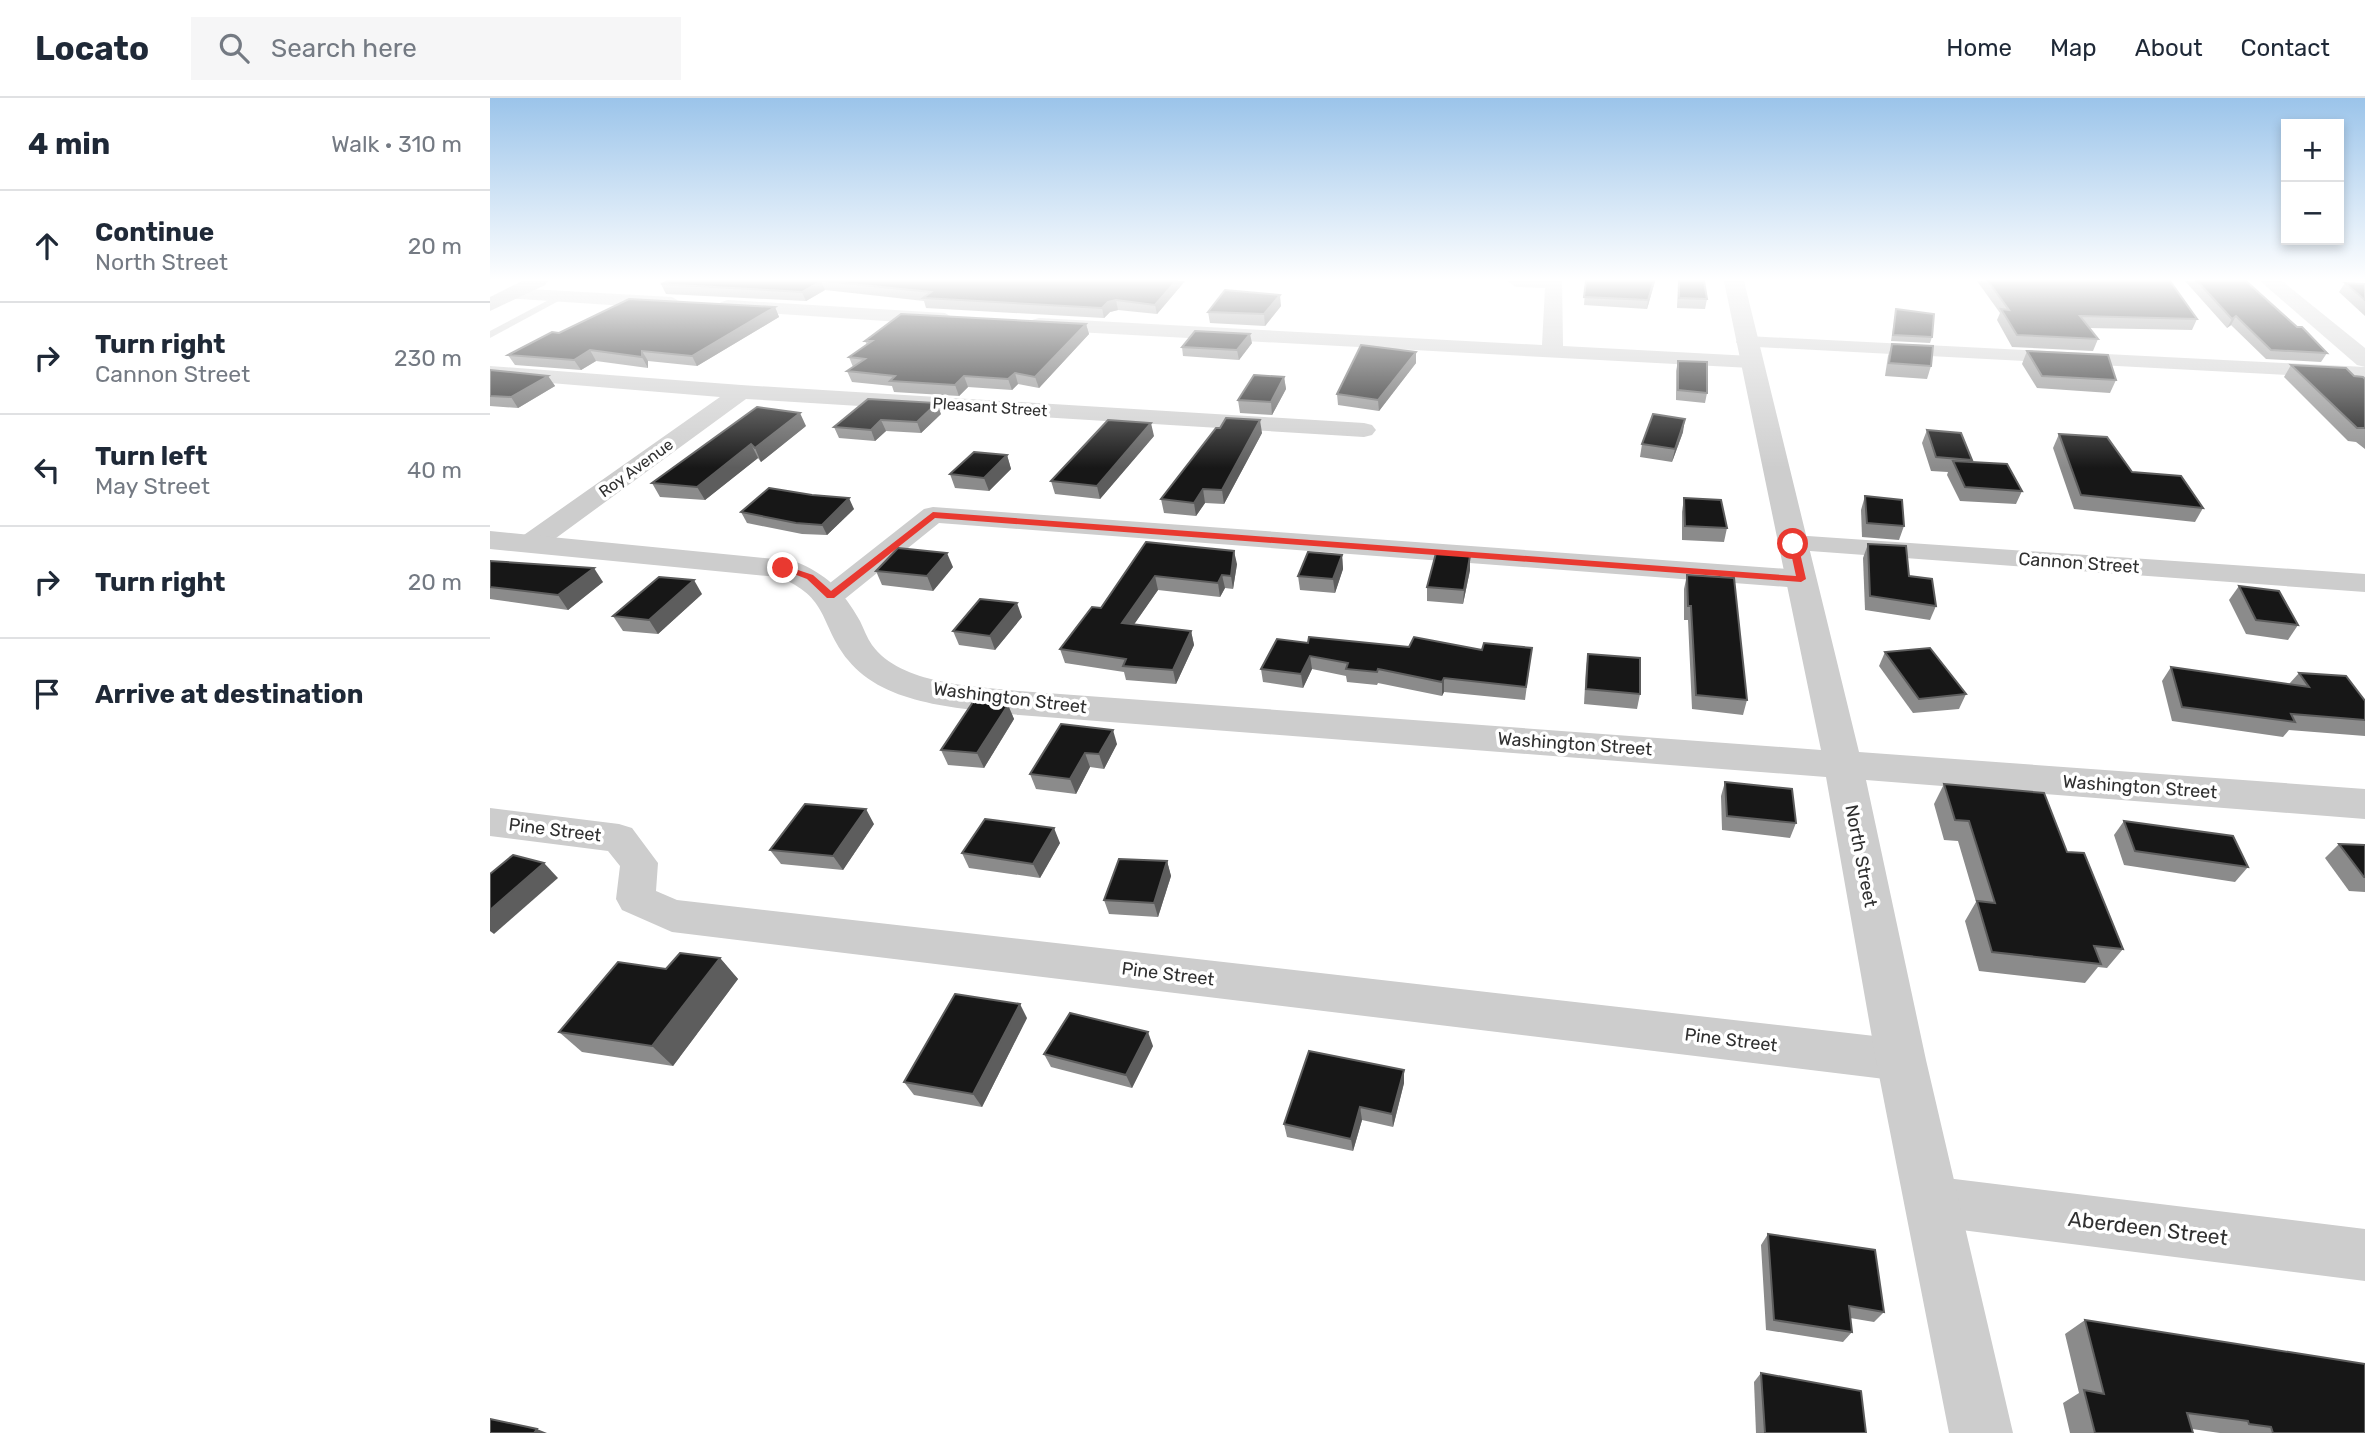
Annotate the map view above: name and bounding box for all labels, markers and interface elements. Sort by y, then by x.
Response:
search box [191,17,681,80]
text: Locato [35,29,149,68]
icon: search [215,29,253,67]
text: Search here [271,33,417,64]
text: Home [1946,34,2012,62]
text: Map [2050,34,2097,62]
text: About [2135,34,2203,62]
text: Contact [2241,34,2330,62]
map controls [2281,119,2344,245]
button: + [2281,119,2344,182]
text: 4 min [28,126,110,162]
text: Walk · 310 m [331,130,462,158]
button: − [2281,182,2344,245]
text: Continue [95,217,214,248]
icon: ahead [28,227,66,265]
text: 20 m [408,232,462,260]
text: North Street [95,248,228,276]
text: Turn right [95,329,225,360]
icon: right [28,339,66,377]
text: 230 m [394,344,462,372]
text: Cannon Street [95,360,250,388]
street label: Pleasant Street [932,394,1048,420]
street label: Roy Avenue [595,435,677,501]
text: Turn left [95,441,207,472]
icon: left [28,451,66,489]
text: 40 m [407,456,462,484]
text: May Street [95,472,210,500]
route start [1777,528,1808,559]
street label: Cannon Street [2018,548,2140,578]
route end [767,552,798,583]
icon: right [28,563,66,601]
text: Turn right [95,567,225,598]
text: 20 m [408,568,462,596]
icon: arrive [28,675,66,713]
street label: Washington Street [932,678,1088,718]
text: Arrive at destination [95,679,363,710]
street label: Washington Street [1497,728,1653,760]
street label: Washington Street [2062,771,2218,803]
street label: North Street [1840,803,1882,909]
street label: Pine Street [507,813,603,847]
street label: Pine Street [1120,957,1216,991]
street label: Pine Street [1683,1023,1779,1057]
street label: Aberdeen Street [2067,1206,2229,1250]

